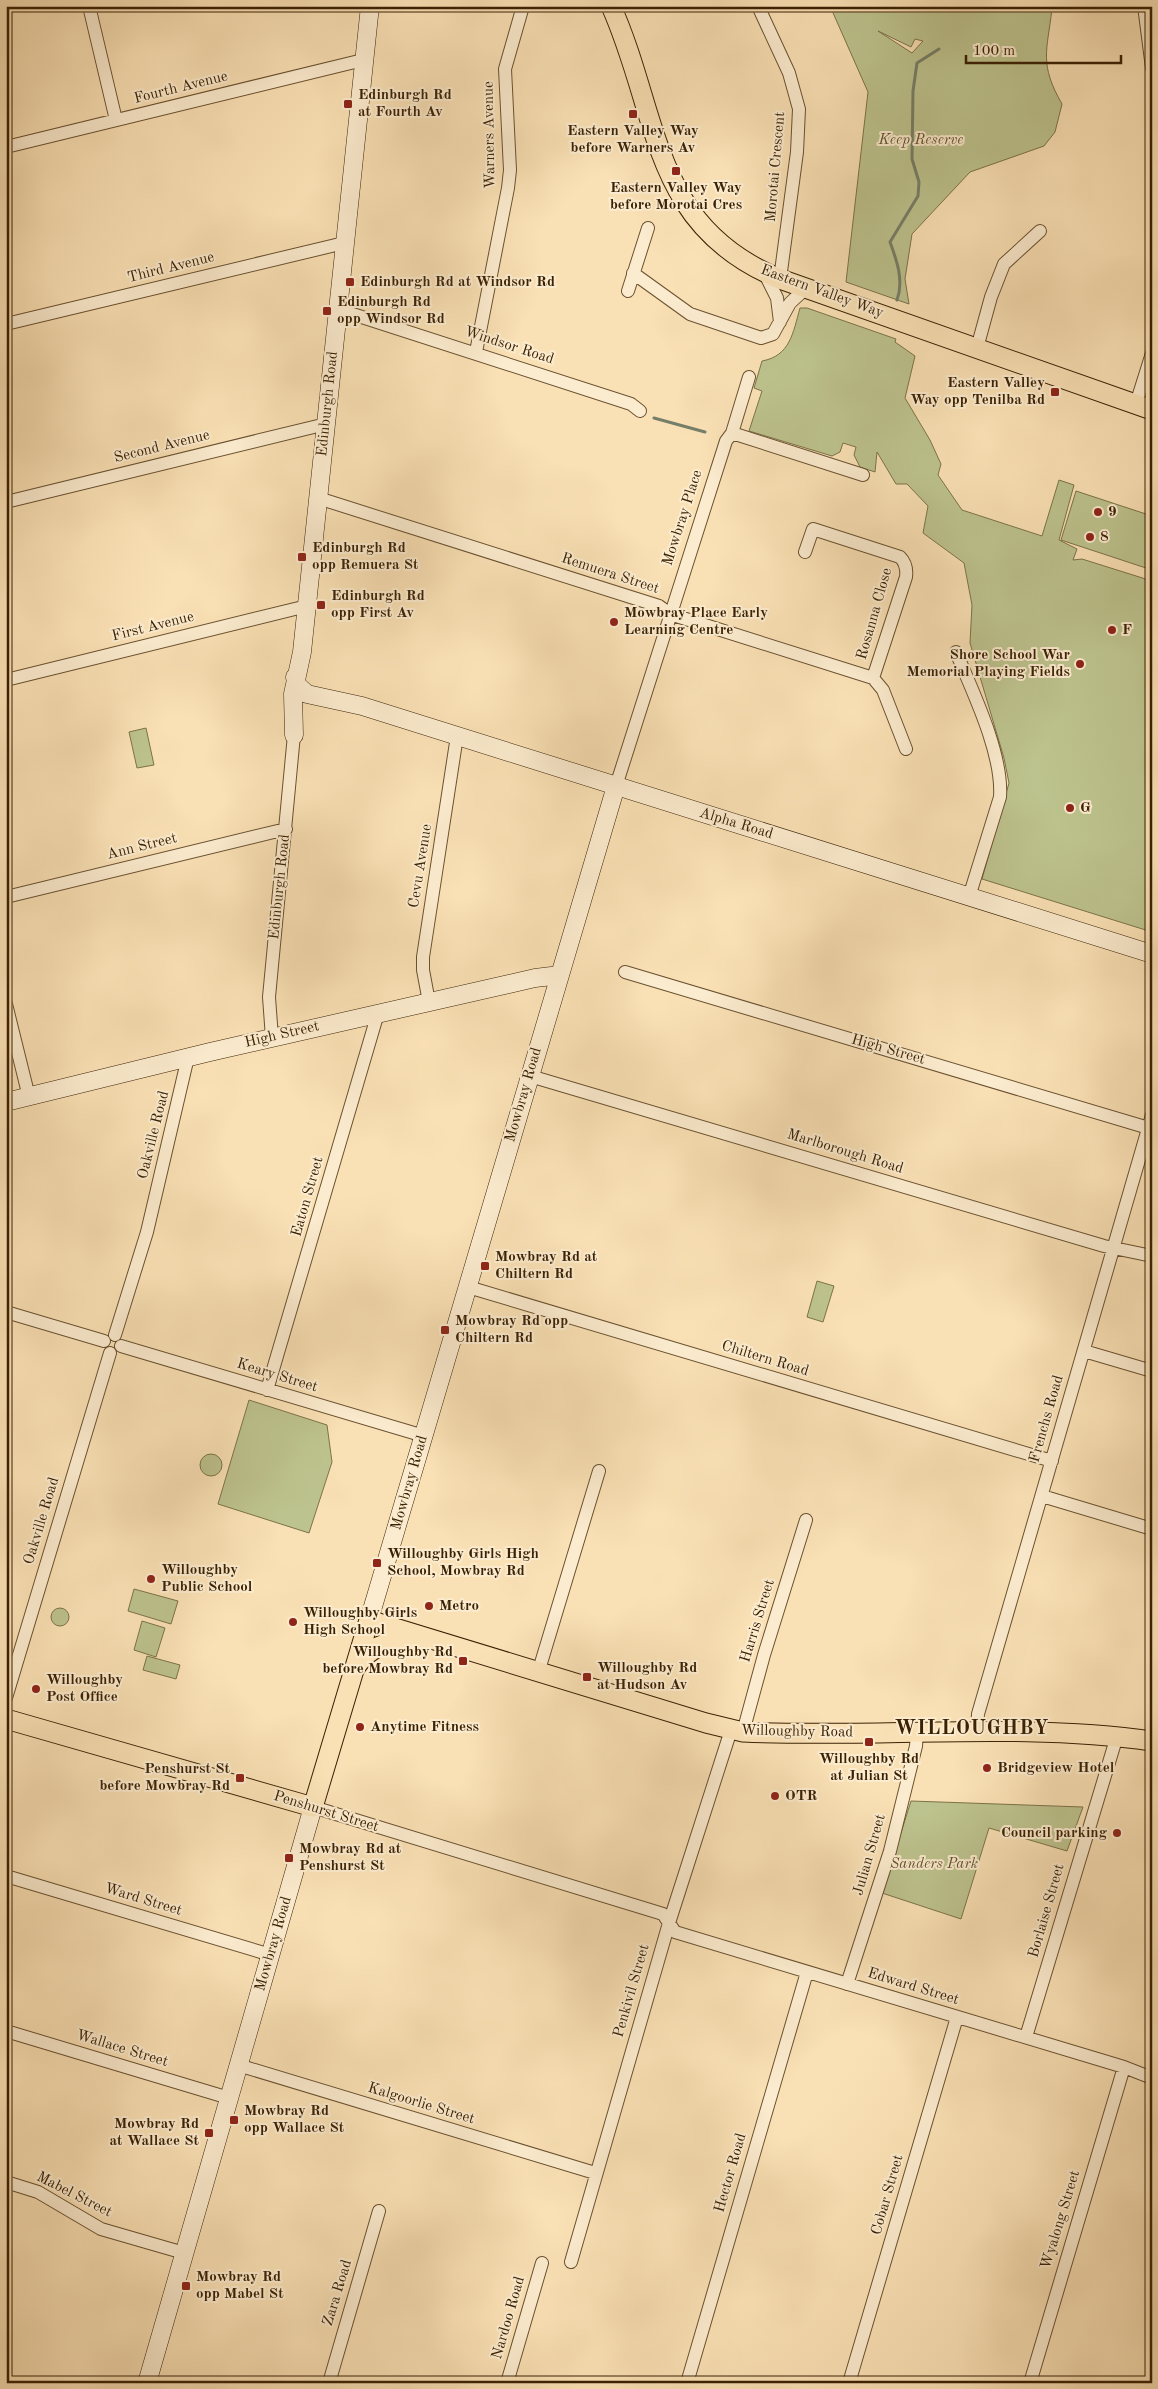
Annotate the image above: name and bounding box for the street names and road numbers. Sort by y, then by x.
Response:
street label: Fourth Avenue [133,69,229,107]
street label: Warners Avenue [482,81,498,189]
street label: Morotai Crescent [764,111,788,223]
street label: Third Avenue [126,250,216,286]
street label: Eastern Valley Way [758,263,886,321]
street label: Windsor Road [462,324,556,368]
street label: Edinburgh Road [315,350,341,458]
street label: Second Avenue [113,428,211,466]
street label: Mowbray Place [660,468,706,568]
street label: Remuera Street [559,551,661,597]
street label: Rosanna Close [855,566,895,662]
street label: First Avenue [110,610,196,644]
street label: Alpha Road [697,806,775,842]
street label: Cevu Avenue [407,823,435,909]
street label: Ann Street [105,831,179,863]
street label: Edinburgh Road [267,833,293,941]
street label: High Street [243,1019,321,1051]
street label: High Street [849,1032,927,1068]
street label: Mowbray Road [503,1046,545,1144]
street label: Oakville Road [136,1089,172,1181]
street label: Marlborough Road [785,1127,905,1177]
street label: Eaton Street [289,1155,327,1239]
street label: Chiltern Road [720,1339,811,1379]
street label: Keary Street [235,1357,319,1395]
street label: Frenchs Road [1027,1373,1067,1464]
street label: Mowbray Road [389,1434,431,1532]
street label: Oakville Road [22,1475,62,1566]
street label: Harris Street [738,1578,778,1664]
street label: Willoughby Road [741,1724,854,1740]
street label: Penshurst Street [272,1789,380,1835]
street label: Julian Street [851,1813,889,1897]
street label: Borlaise Street [1026,1862,1068,1960]
street label: Ward Street [102,1881,184,1919]
street label: Mowbray Road [253,1895,295,1993]
street label: Penkivil Street [612,1943,652,2039]
street label: Edward Street [866,1966,960,2008]
street label: Wallace Street [74,2028,170,2070]
street label: Kalgoorlie Street [366,2081,476,2127]
street label: Hector Road [713,2131,750,2214]
street label: Cobar Street [869,2153,907,2237]
street label: Wyalong Street [1039,2169,1083,2271]
street label: Mabel Street [34,2170,114,2220]
street label: Zara Road [321,2258,355,2328]
street label: Nardoo Road [490,2275,528,2361]

